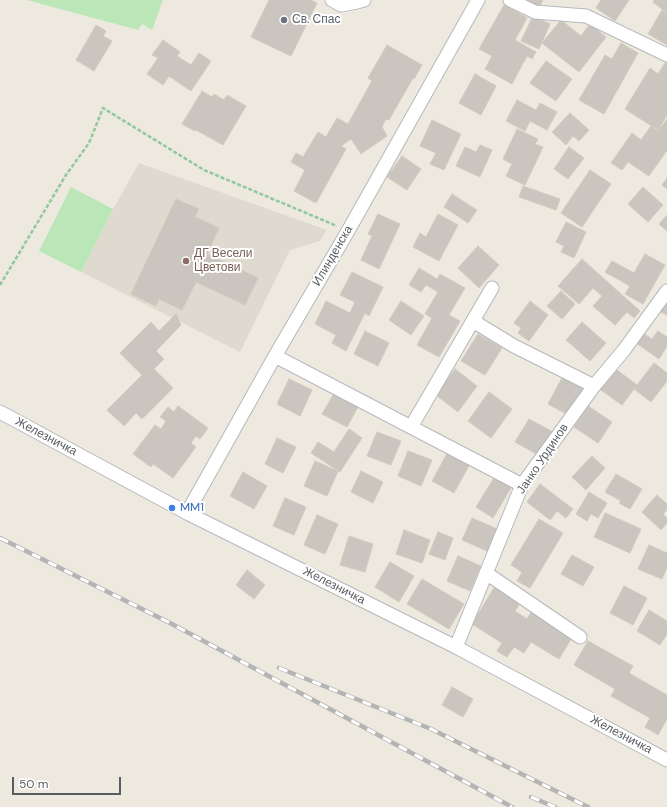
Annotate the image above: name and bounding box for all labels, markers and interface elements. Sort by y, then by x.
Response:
place label: Св. Спас [292,13,340,27]
marker: Св. Спас [279,15,289,25]
street label: Илинденска [310,223,356,289]
place label: ДГ Весели Цветови [194,247,252,275]
marker: ДГ Весели Цветови [181,256,191,266]
street label: Железничка [13,415,79,459]
street label: Јанко Урдинов [514,421,572,497]
place label: MM1 [180,501,204,515]
marker: MM1 [167,503,177,513]
street label: Железничка [300,564,368,608]
street label: Железничка [588,713,654,757]
scale bar [14,769,123,795]
text: 50 m [19,776,48,792]

